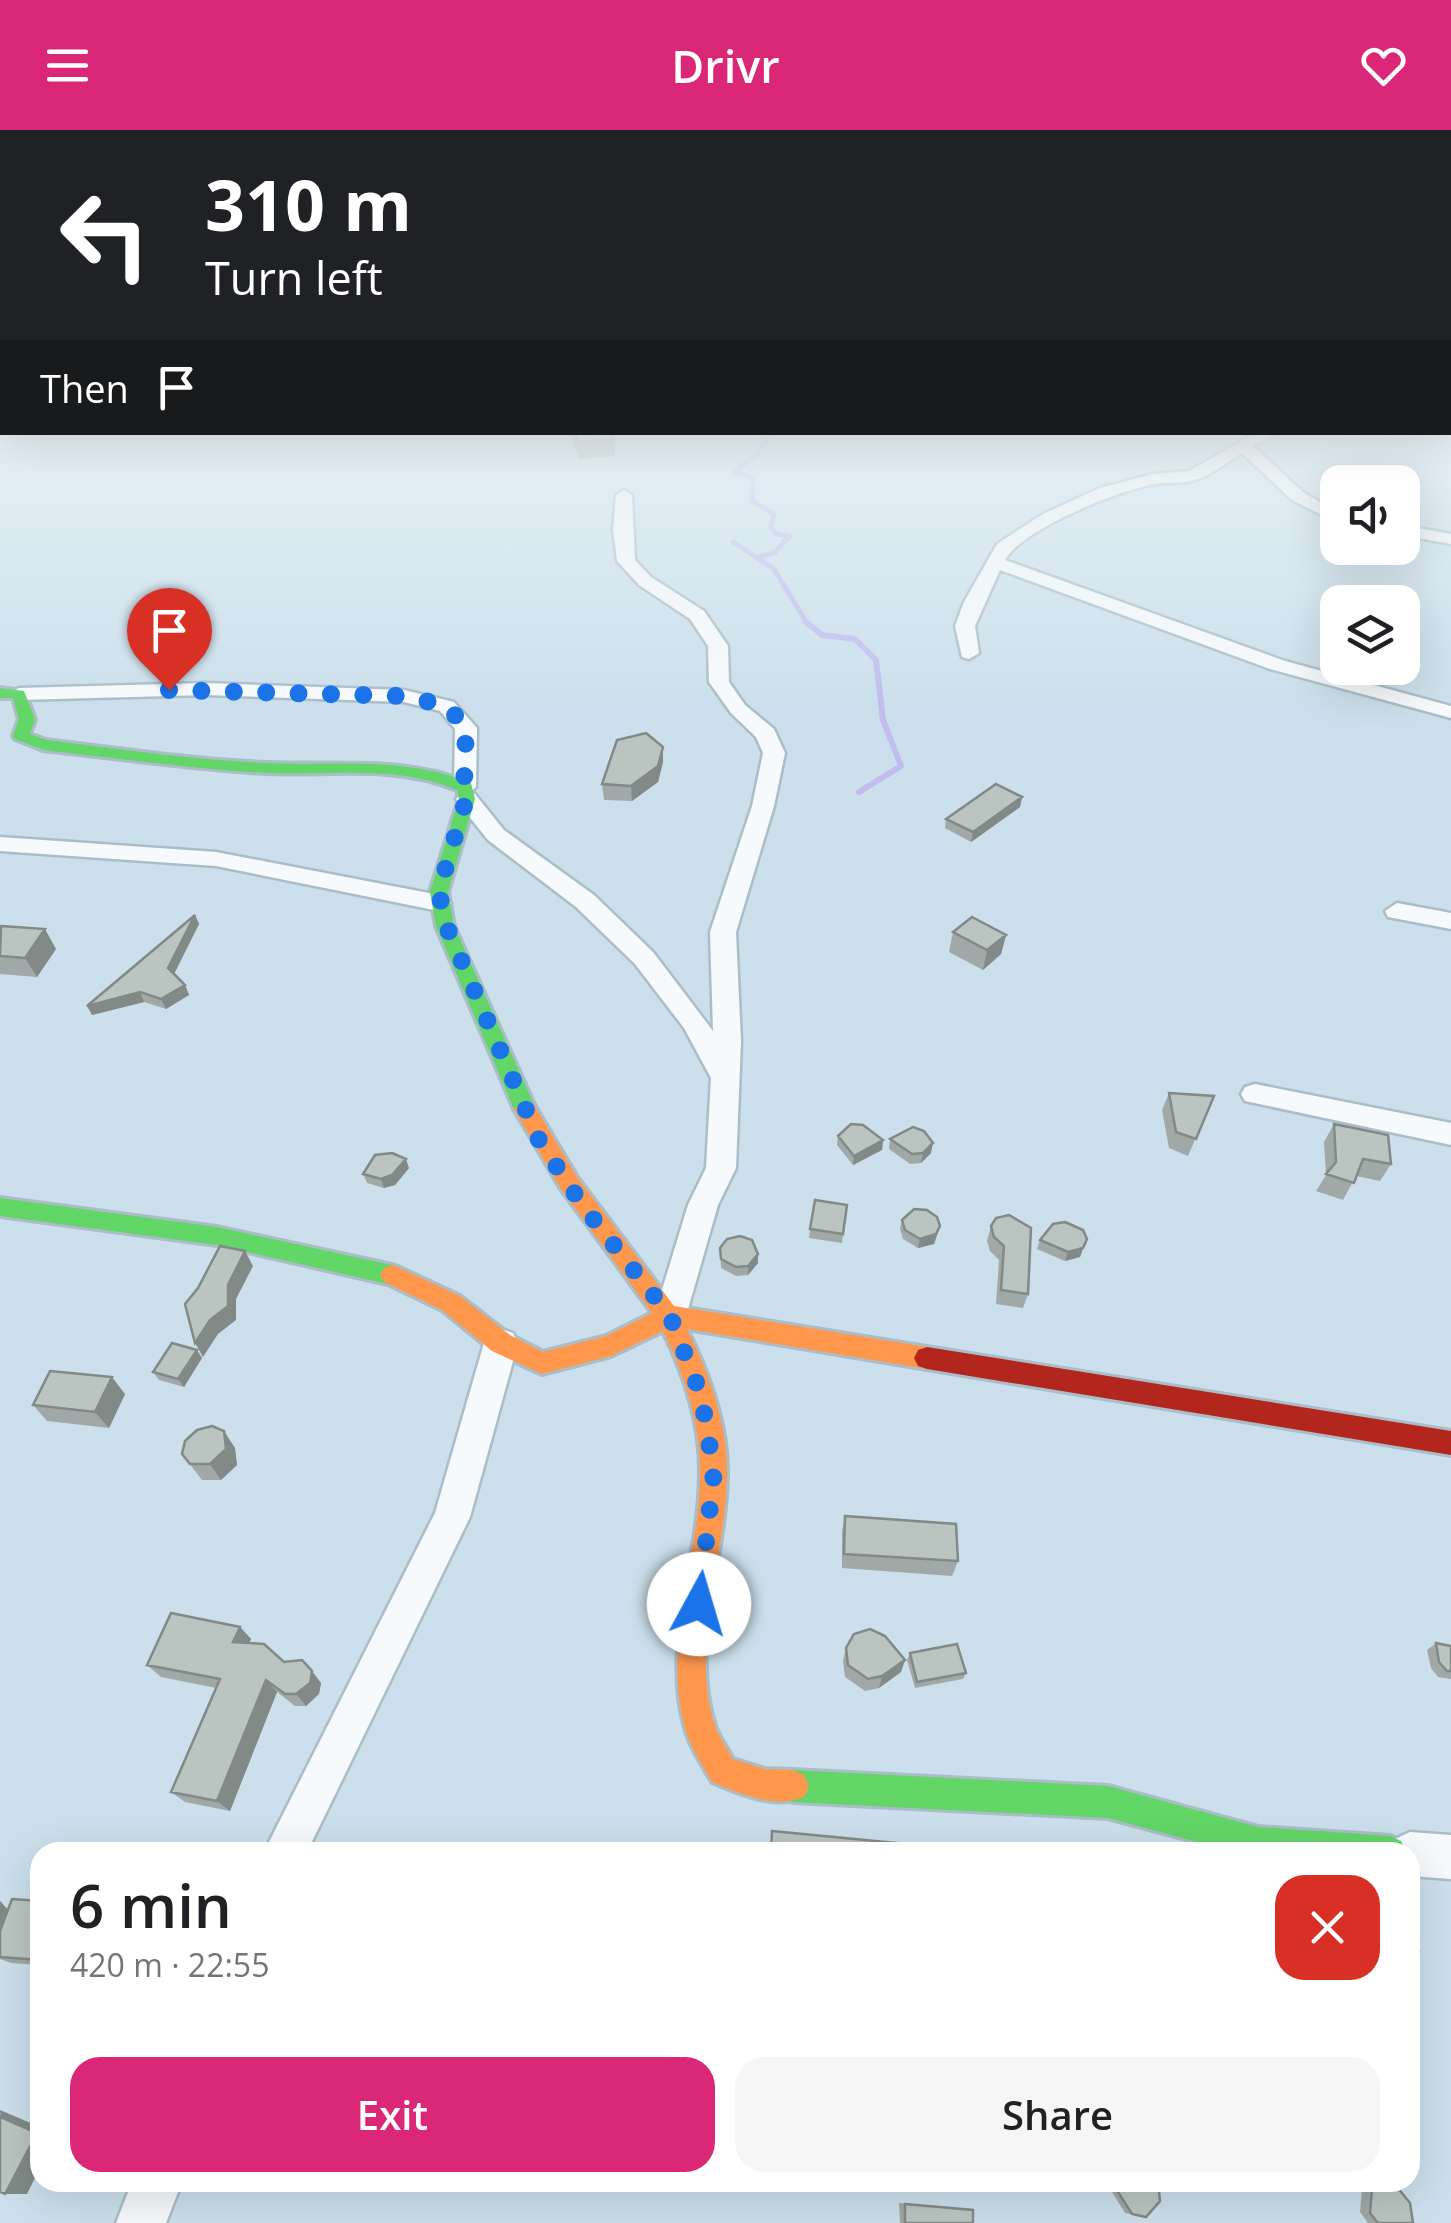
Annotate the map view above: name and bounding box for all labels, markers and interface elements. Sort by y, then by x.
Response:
text: Drivr [671,35,780,96]
icon: menu [40,38,95,93]
icon: heart [1356,38,1411,93]
text: 310 m [205,156,412,252]
icon: left [40,170,170,300]
text: Turn left [205,247,383,308]
icon: arrive [149,360,204,415]
text: Then [40,362,129,414]
map controls [1320,465,1420,685]
button: sound [1320,465,1420,565]
button: layers [1320,585,1420,685]
pin [127,588,212,691]
icon: arrive [142,603,197,658]
position arrow [647,1552,751,1656]
text: 6 min [70,1864,232,1946]
button: close [1275,1875,1380,1980]
text: 420 m · 22:55 [70,1943,269,1986]
button: Exit [70,2057,715,2172]
button: Share [735,2057,1380,2172]

